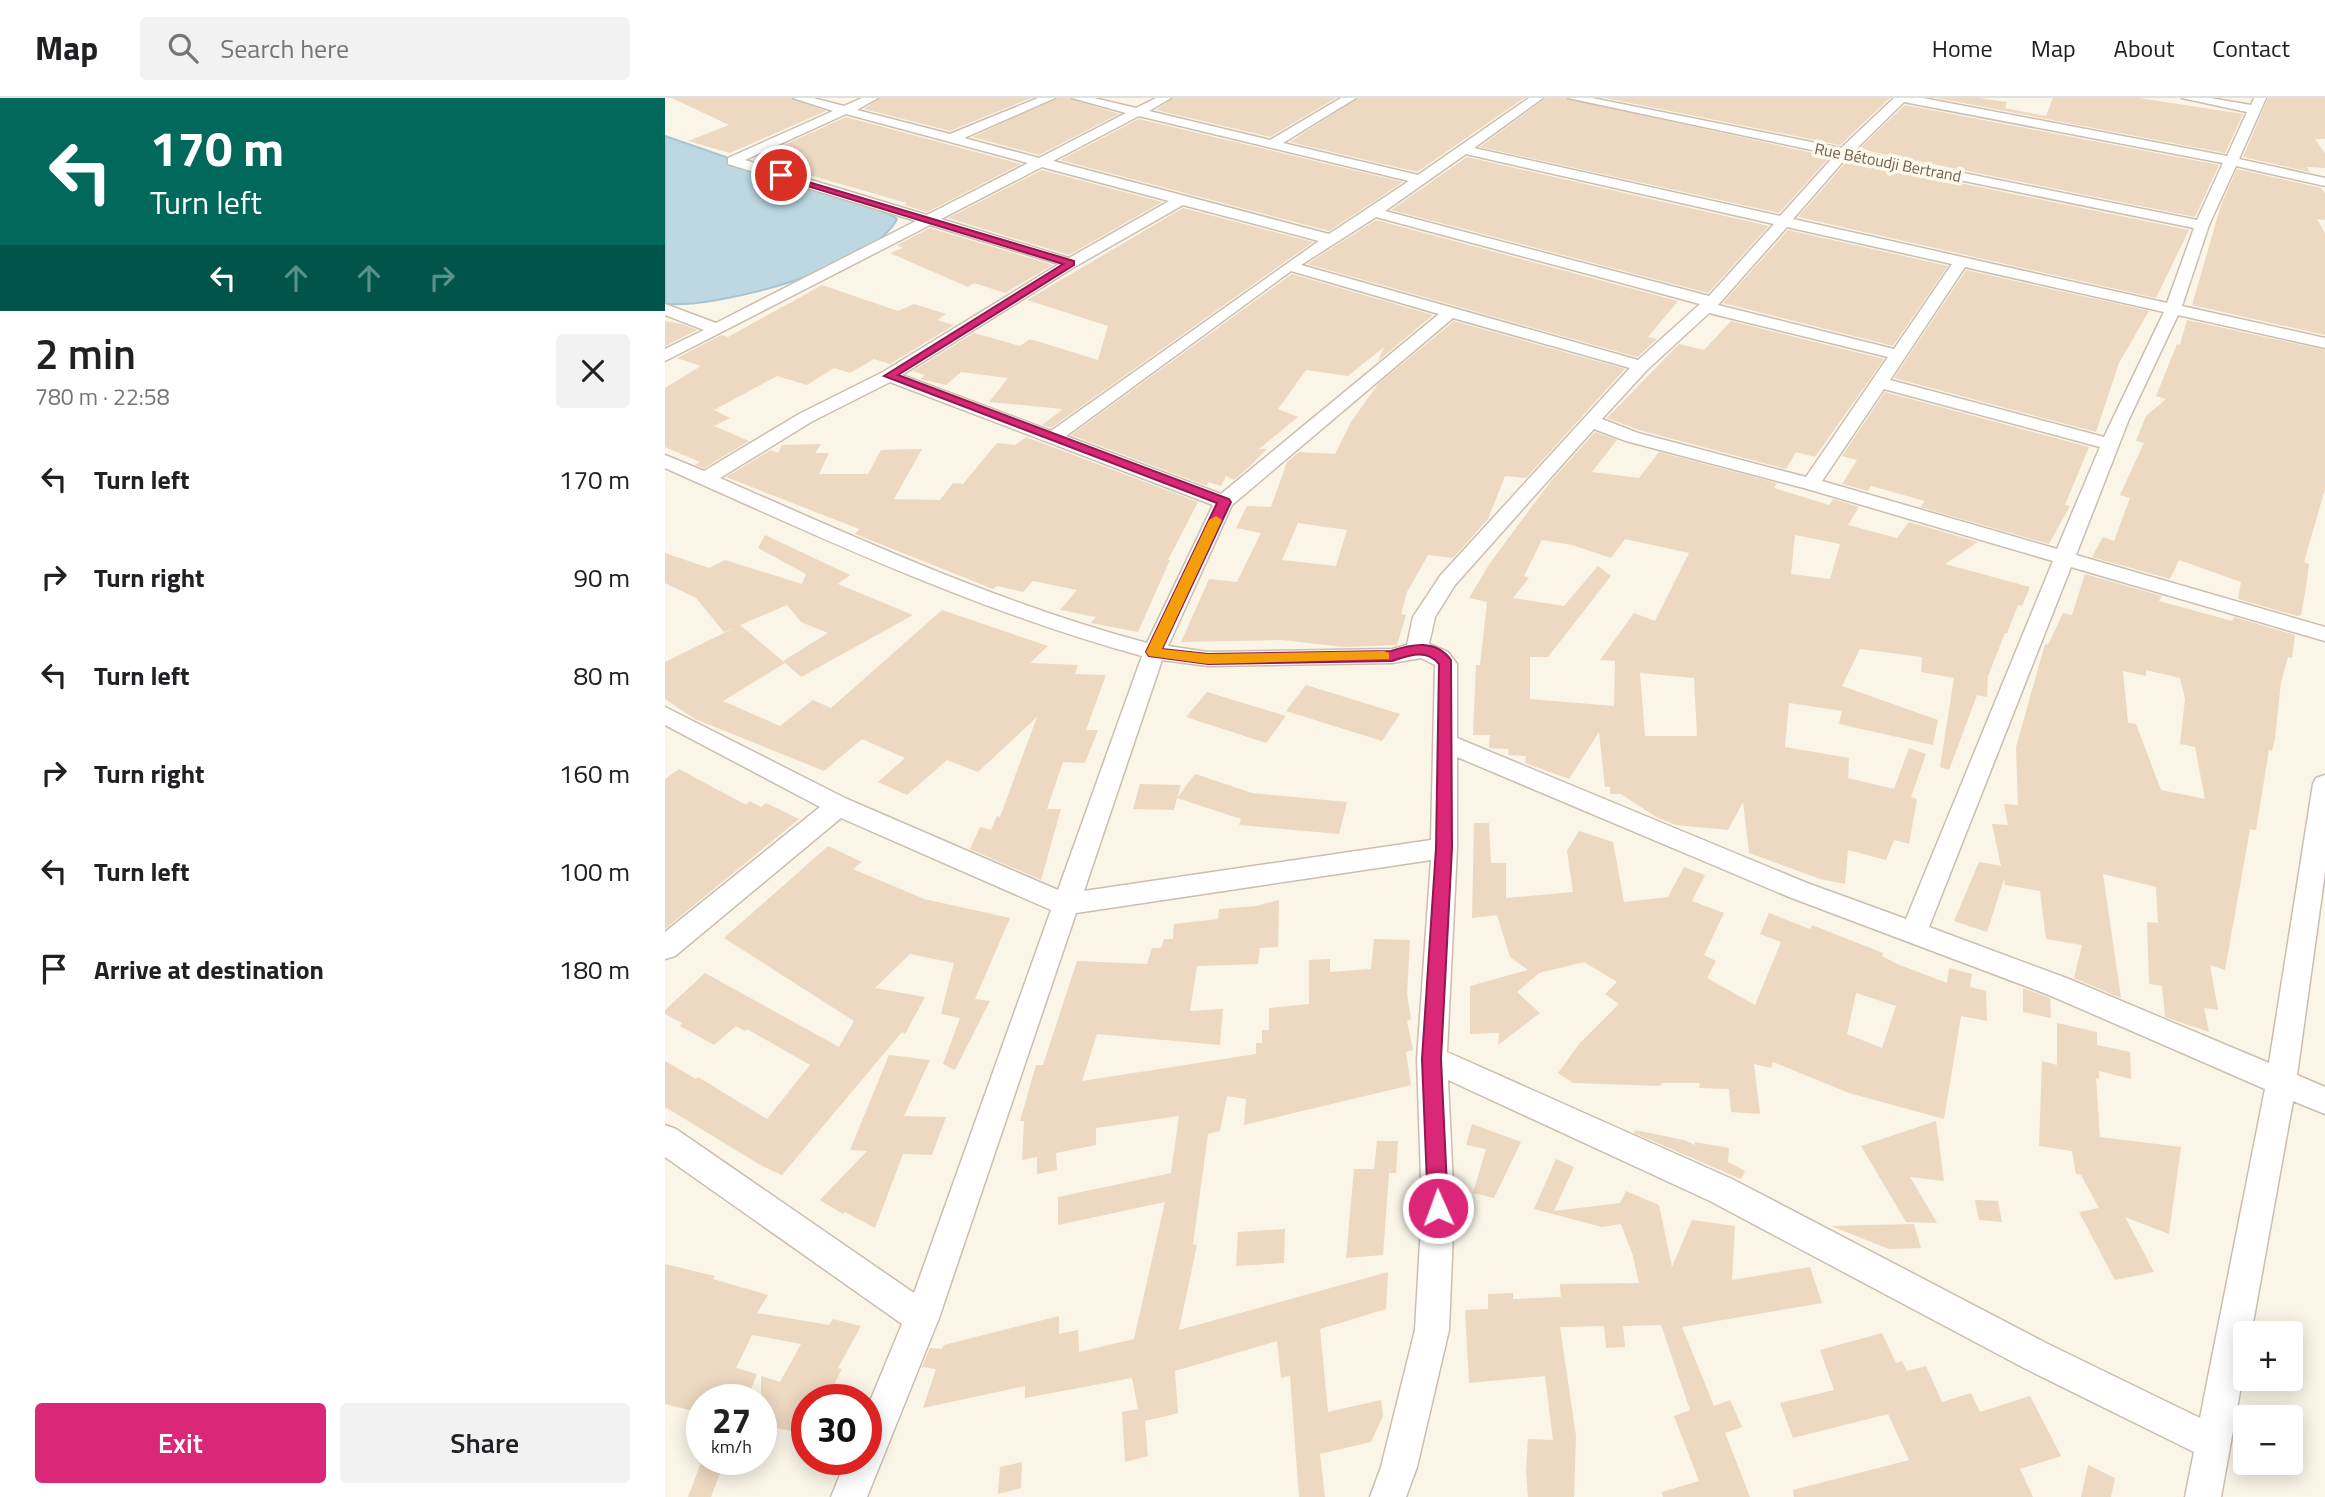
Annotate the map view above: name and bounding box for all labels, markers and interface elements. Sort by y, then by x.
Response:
search box [140,17,630,80]
text: Map [35,23,98,73]
icon: search [164,29,202,67]
text: Search here [220,29,349,68]
text: Home [1932,30,1993,66]
text: Map [2031,30,2076,66]
text: About [2114,30,2174,66]
text: Contact [2212,30,2290,66]
text: 170 m [150,110,284,185]
icon: left [35,126,126,217]
street label: Rue Bétoudji Bertrand [1813,136,1963,188]
pin [751,145,811,205]
icon: arrive [762,156,800,194]
text: Turn left [150,178,262,226]
icon: left [204,259,242,297]
icon: ahead [277,259,315,297]
icon: ahead [350,259,388,297]
icon: right [423,259,461,297]
text: 2 min [35,321,136,385]
button: close [556,334,630,408]
text: 780 m · 22:58 [35,379,170,414]
icon: left [35,460,73,498]
text: Turn left [94,460,189,499]
text: 170 m [559,460,630,499]
icon: right [35,558,73,596]
text: Turn right [94,558,205,597]
text: 90 m [573,558,630,597]
icon: left [35,656,73,694]
text: Turn left [94,656,189,695]
text: 80 m [573,656,630,695]
icon: right [35,754,73,792]
text: Turn right [94,754,205,793]
text: 160 m [559,754,630,793]
icon: left [35,852,73,890]
text: Turn left [94,852,189,891]
text: 100 m [559,852,630,891]
icon: arrive [35,950,73,988]
text: Arrive at destination [94,950,324,989]
text: 180 m [559,950,630,989]
position arrow [1401,1171,1475,1245]
map controls [2233,1321,2303,1475]
button: + [2233,1321,2303,1391]
speed limit sign: 30 [791,1384,882,1475]
text: 27 [712,1393,751,1447]
button: Exit [35,1403,326,1483]
button: Share [340,1403,630,1483]
button: − [2233,1405,2303,1475]
text: km/h [711,1433,752,1460]

